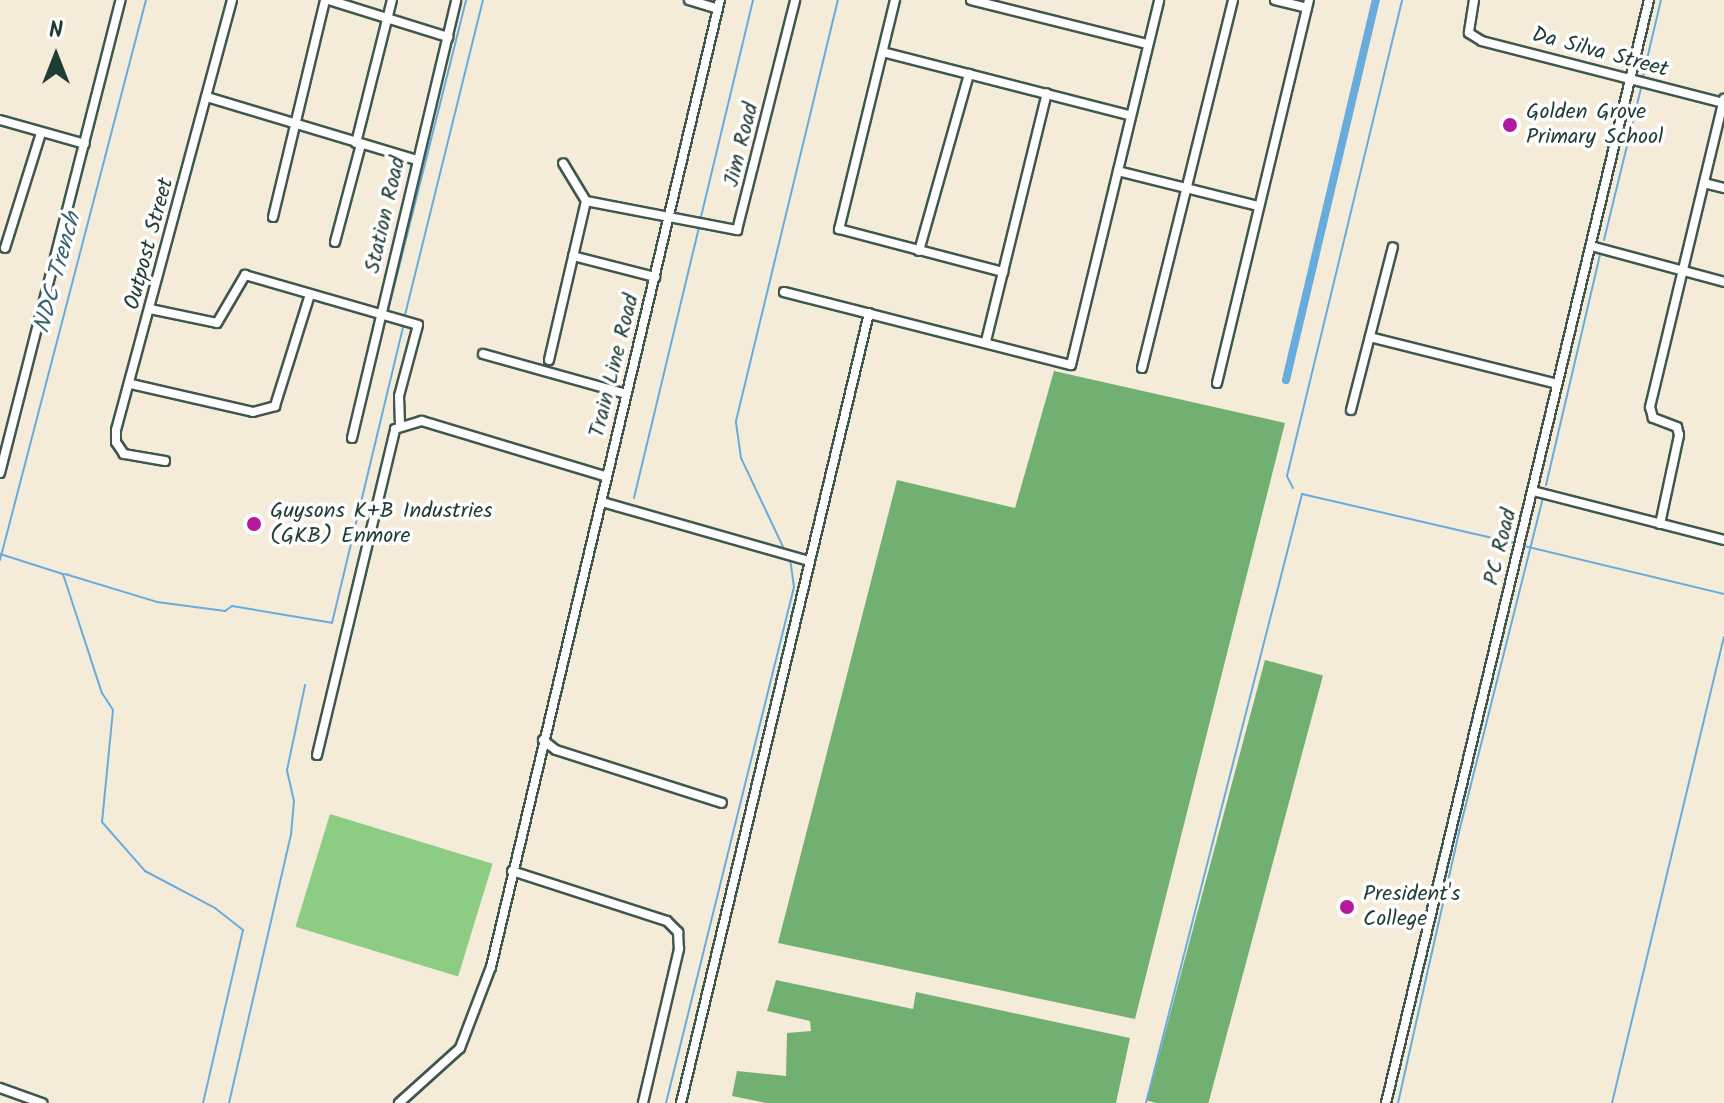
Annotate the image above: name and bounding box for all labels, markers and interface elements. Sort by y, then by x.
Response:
text: N [49,14,63,49]
north arrow [16,16,96,96]
street label: Da Silva Street [1529,22,1671,84]
place label: Golden Grove Primary School [1526,99,1663,150]
street label: Jim Road [719,100,765,190]
marker: Golden Grove Primary School [1501,116,1519,134]
street label: Station Road [360,154,412,276]
street label: Outpost Street [120,175,180,313]
water label: NDC Trench [28,210,88,336]
street label: Train Line Road [584,292,646,440]
place label: Guysons K+B Industries (GKB) Enmore [270,498,492,550]
street label: PC Road [1479,506,1523,588]
marker: Guysons K+B Industries (GKB) Enmore [245,515,263,533]
place label: President's College [1363,881,1460,932]
marker: President's College [1338,898,1356,916]

